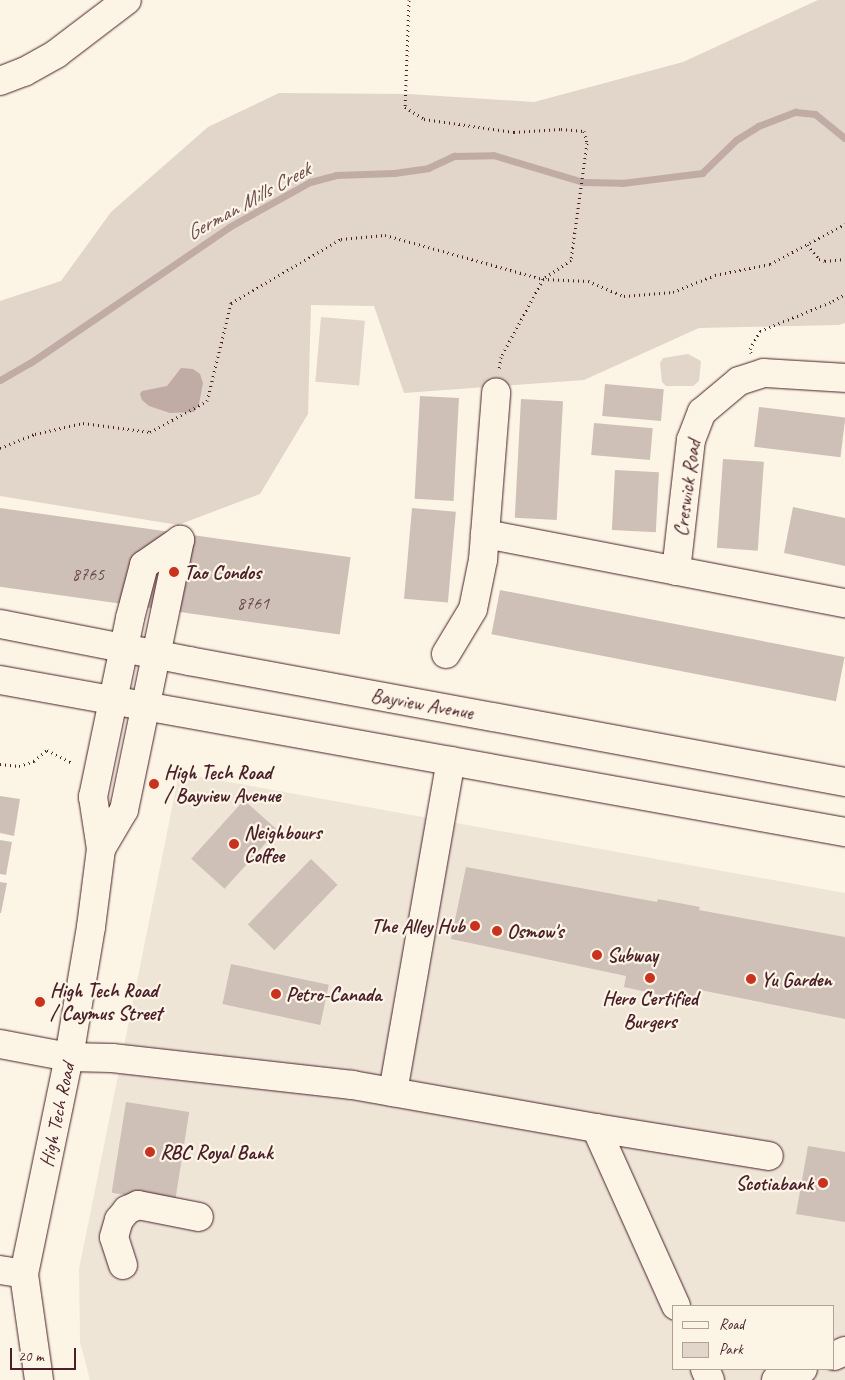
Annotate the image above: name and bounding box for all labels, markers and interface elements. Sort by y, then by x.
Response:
water label: German Mills Creek [182,157,314,245]
street label: Creswick Road [668,438,706,538]
place label: Tao Condos [184,560,261,584]
house number: 8765 [72,563,104,585]
marker: Tao Condos [168,566,180,578]
house number: 8761 [237,592,269,614]
street label: Bayview Avenue [369,683,475,725]
place label: High Tech Road / Bayview Avenue [164,760,280,807]
marker: High Tech Road / Bayview Avenue [148,778,160,790]
place label: Neighbours Coffee [244,820,321,867]
marker: Neighbours Coffee [228,838,240,850]
place label: The Alley Hub [371,914,465,938]
place label: Osmow's [507,919,563,943]
marker: The Alley Hub [469,920,481,932]
marker: Osmow's [491,925,503,937]
place label: Subway [607,943,658,967]
marker: Subway [591,949,603,961]
place label: Yu Garden [761,967,832,991]
marker: Hero Certified Burgers [644,972,656,984]
marker: Yu Garden [745,973,757,985]
place label: High Tech Road / Caymus Street [50,978,162,1025]
place label: Petro-Canada [286,982,381,1006]
place label: Hero Certified Burgers [602,986,698,1033]
marker: Petro-Canada [270,988,282,1000]
marker: High Tech Road / Caymus Street [34,996,46,1008]
street label: High Tech Road [34,1061,80,1169]
place label: RBC Royal Bank [160,1140,273,1164]
marker: RBC Royal Bank [144,1146,156,1158]
place label: Scotiabank [736,1171,813,1195]
marker: Scotiabank [817,1177,829,1189]
legend [672,1305,835,1370]
text: Road [719,1315,744,1334]
scale bar [12,1338,79,1370]
text: Park [719,1340,743,1359]
text: 20 m [18,1347,44,1366]

